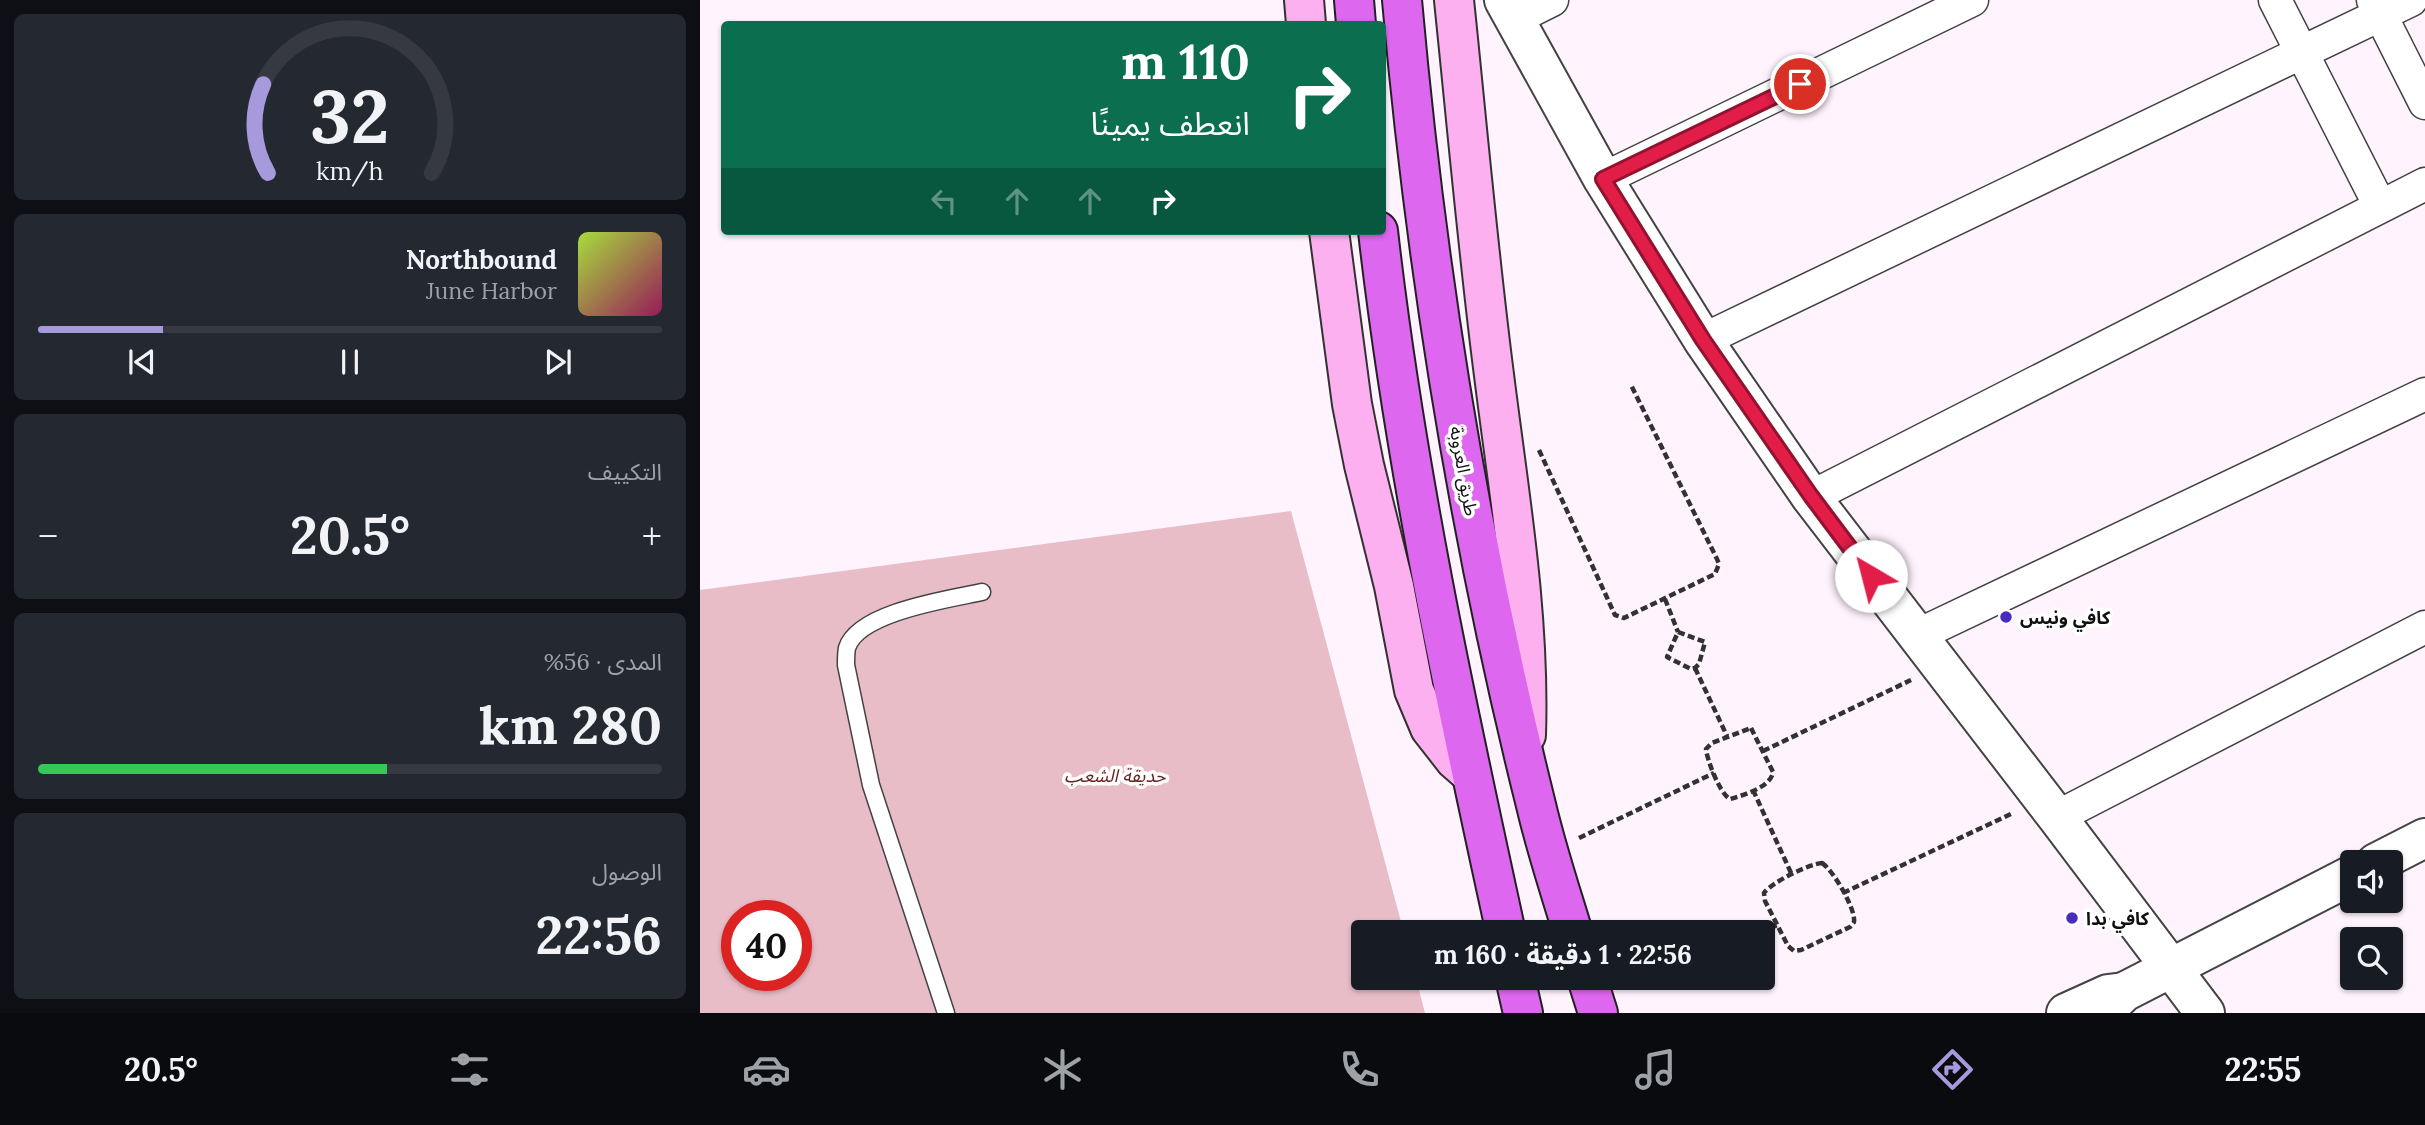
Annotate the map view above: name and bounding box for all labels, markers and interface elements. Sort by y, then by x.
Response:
text: 110 m [1121,30,1250,92]
icon: right [1274,49,1365,140]
pin [1770,54,1830,114]
icon: arrive [1781,65,1819,103]
text: 32 [310,70,390,163]
text: انعطف يمينًا [1091,103,1250,144]
text: km/h [316,155,384,187]
icon: left [925,182,963,220]
icon: ahead [998,182,1036,220]
icon: ahead [1071,182,1109,220]
icon: right [1144,182,1182,220]
text: Northbound [406,243,557,276]
text: June Harbor [426,276,557,305]
icon: previous [123,343,161,381]
icon: pause [331,343,369,381]
icon: next [539,343,577,381]
street label: طريق العروبة [1445,424,1483,518]
text: التكييف [588,457,662,486]
text: 20.5° [290,502,410,568]
text: − [38,512,58,560]
text: + [642,512,662,560]
position arrow [1834,539,1908,613]
place label: كافي ونيس [2020,606,2111,632]
marker: كافي ونيس [1998,609,2014,625]
text: المدى · 56% [544,647,662,676]
text: 280 km [479,692,662,758]
park label: حديقة الشعب [1064,764,1166,787]
map controls [2340,850,2403,990]
button: sound [2340,850,2403,913]
text: الوصول [592,857,662,886]
speed limit sign: 40 [721,900,812,991]
text: 22:56 [536,902,662,968]
place label: كافي بدا [2086,907,2150,933]
marker: كافي بدا [2064,910,2080,926]
button: search [2340,927,2403,990]
text: 22:56 · 1 دقيقة · 160 m [1434,938,1692,971]
icon: filters [445,1045,494,1094]
icon: car [742,1045,791,1094]
icon: climate [1038,1045,1087,1094]
icon: phone [1335,1045,1384,1094]
icon: music [1631,1045,1680,1094]
icon: directions [1928,1045,1977,1094]
text: 20.5° [124,1049,198,1090]
text: 22:55 [2225,1049,2301,1090]

